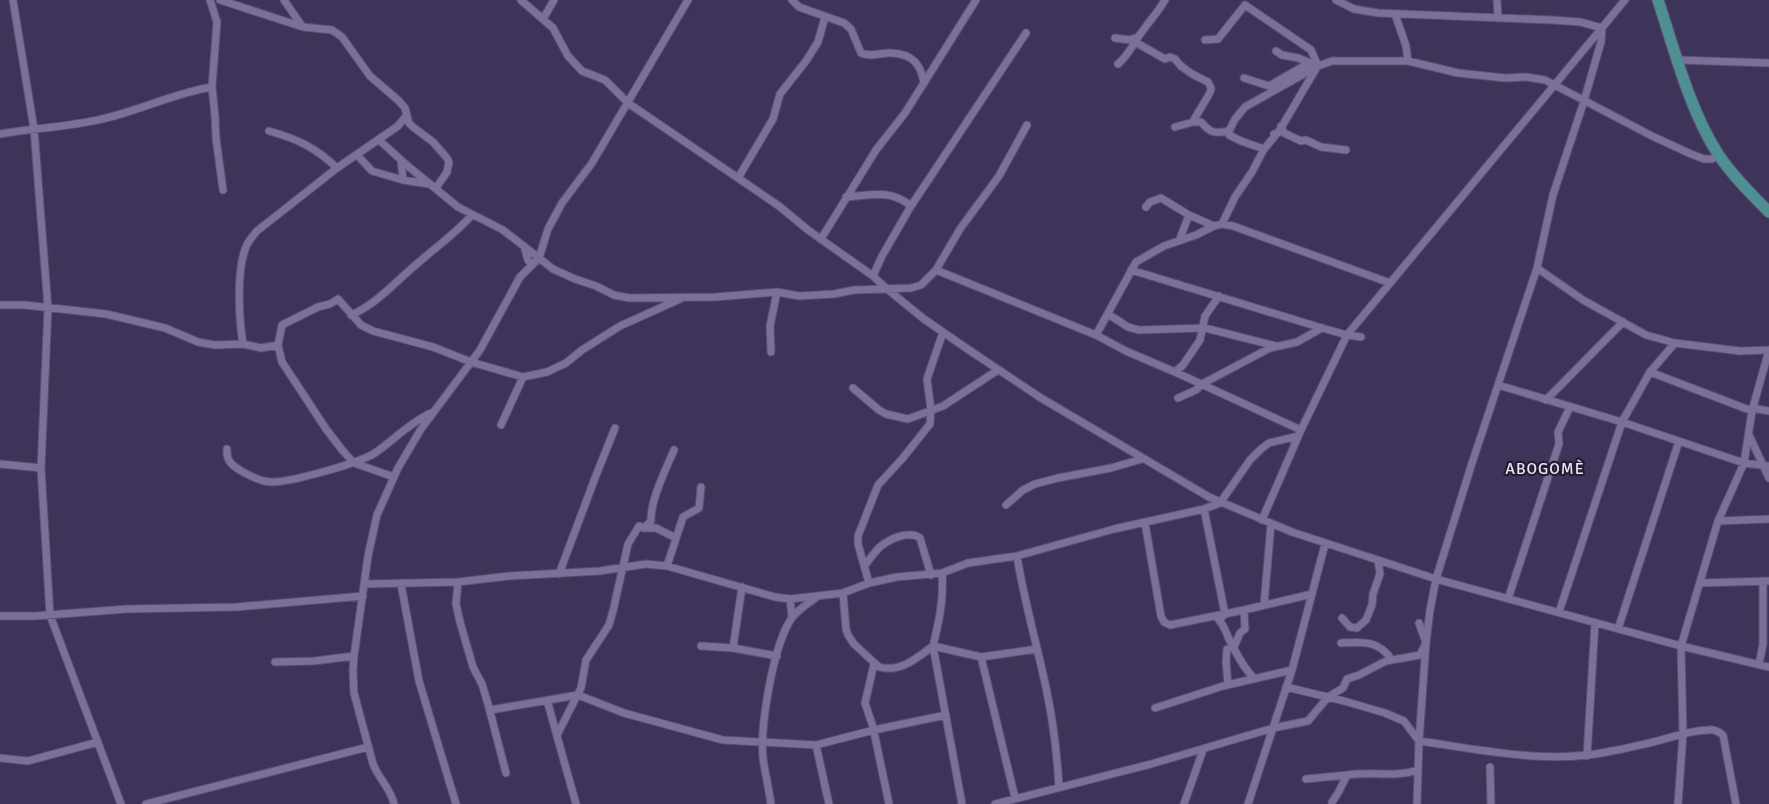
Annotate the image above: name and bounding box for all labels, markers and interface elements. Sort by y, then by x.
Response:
district label: ABOGOMÈ [1505,459,1585,479]

